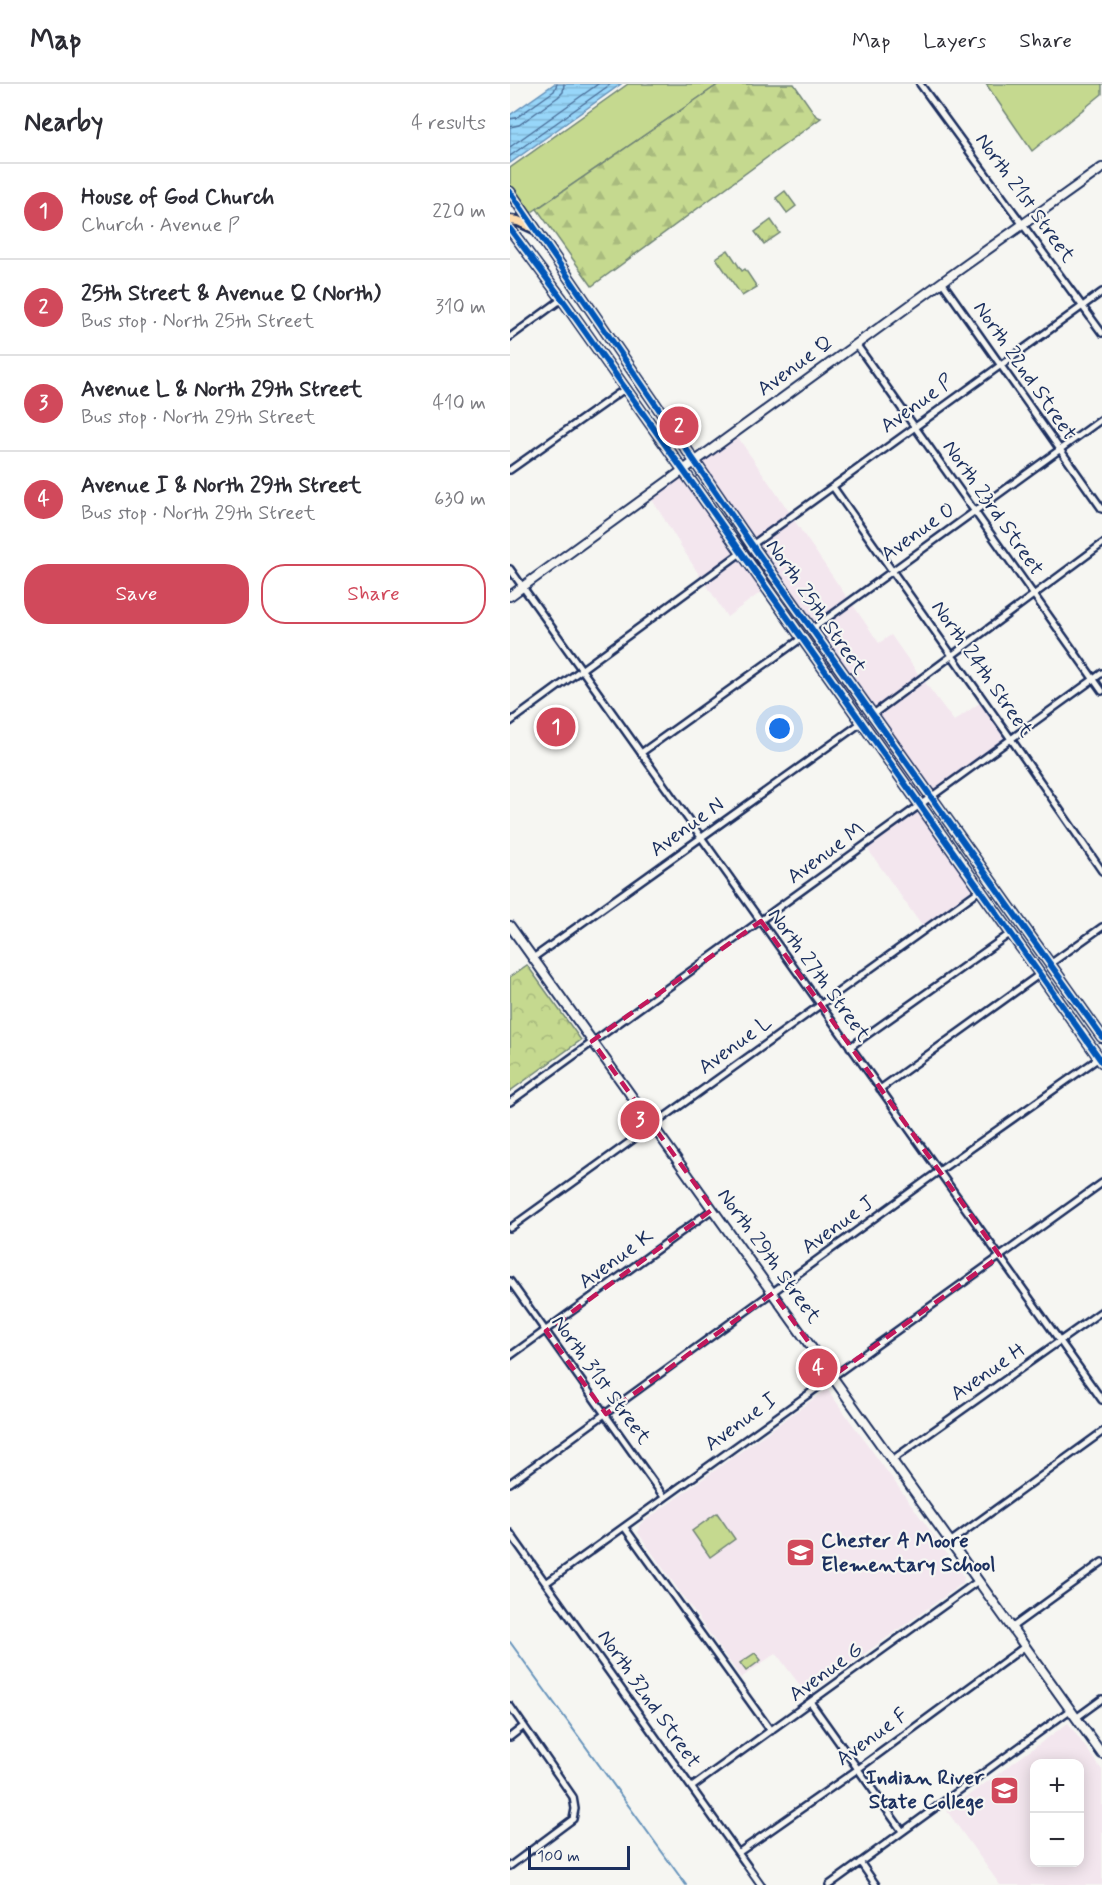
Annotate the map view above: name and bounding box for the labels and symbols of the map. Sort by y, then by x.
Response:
street label: North 21st Street [968,127,1082,269]
street label: North 22nd Street [967,296,1083,446]
street label: Avenue Q [752,329,838,403]
street label: Avenue P [875,368,960,440]
pin: 2 [660,404,698,448]
street label: North 23rd Street [936,435,1050,581]
street label: Avenue O [875,496,961,568]
street label: North 25th Street [759,534,874,681]
street label: North 24th Street [924,595,1040,743]
pin: 1 [536,704,576,750]
your location [765,714,794,743]
street label: Avenue N [644,791,730,863]
street label: Avenue M [781,815,871,891]
street label: North 27th Street [761,903,877,1048]
street label: Avenue L [693,1009,777,1081]
pin: 3 [620,1098,660,1142]
street label: North 29th Street [710,1183,828,1330]
street label: Avenue J [796,1189,880,1261]
street label: Avenue K [573,1222,659,1296]
street label: North 31st Street [545,1310,658,1451]
street label: Avenue H [945,1336,1031,1408]
pin: 4 [798,1346,838,1390]
street label: Avenue I [699,1386,783,1458]
place label: Chester A Moore Elementary School [821,1527,996,1579]
school or university icon: Chester A Moore Elementary School [784,1537,816,1569]
street label: North 32nd Street [591,1624,707,1774]
street label: Avenue G [783,1636,869,1708]
street label: Avenue F [830,1701,914,1773]
place label: Indian River State College [866,1764,985,1816]
school or university icon: Indian River State College [989,1774,1021,1806]
scale bar [528,1843,630,1870]

